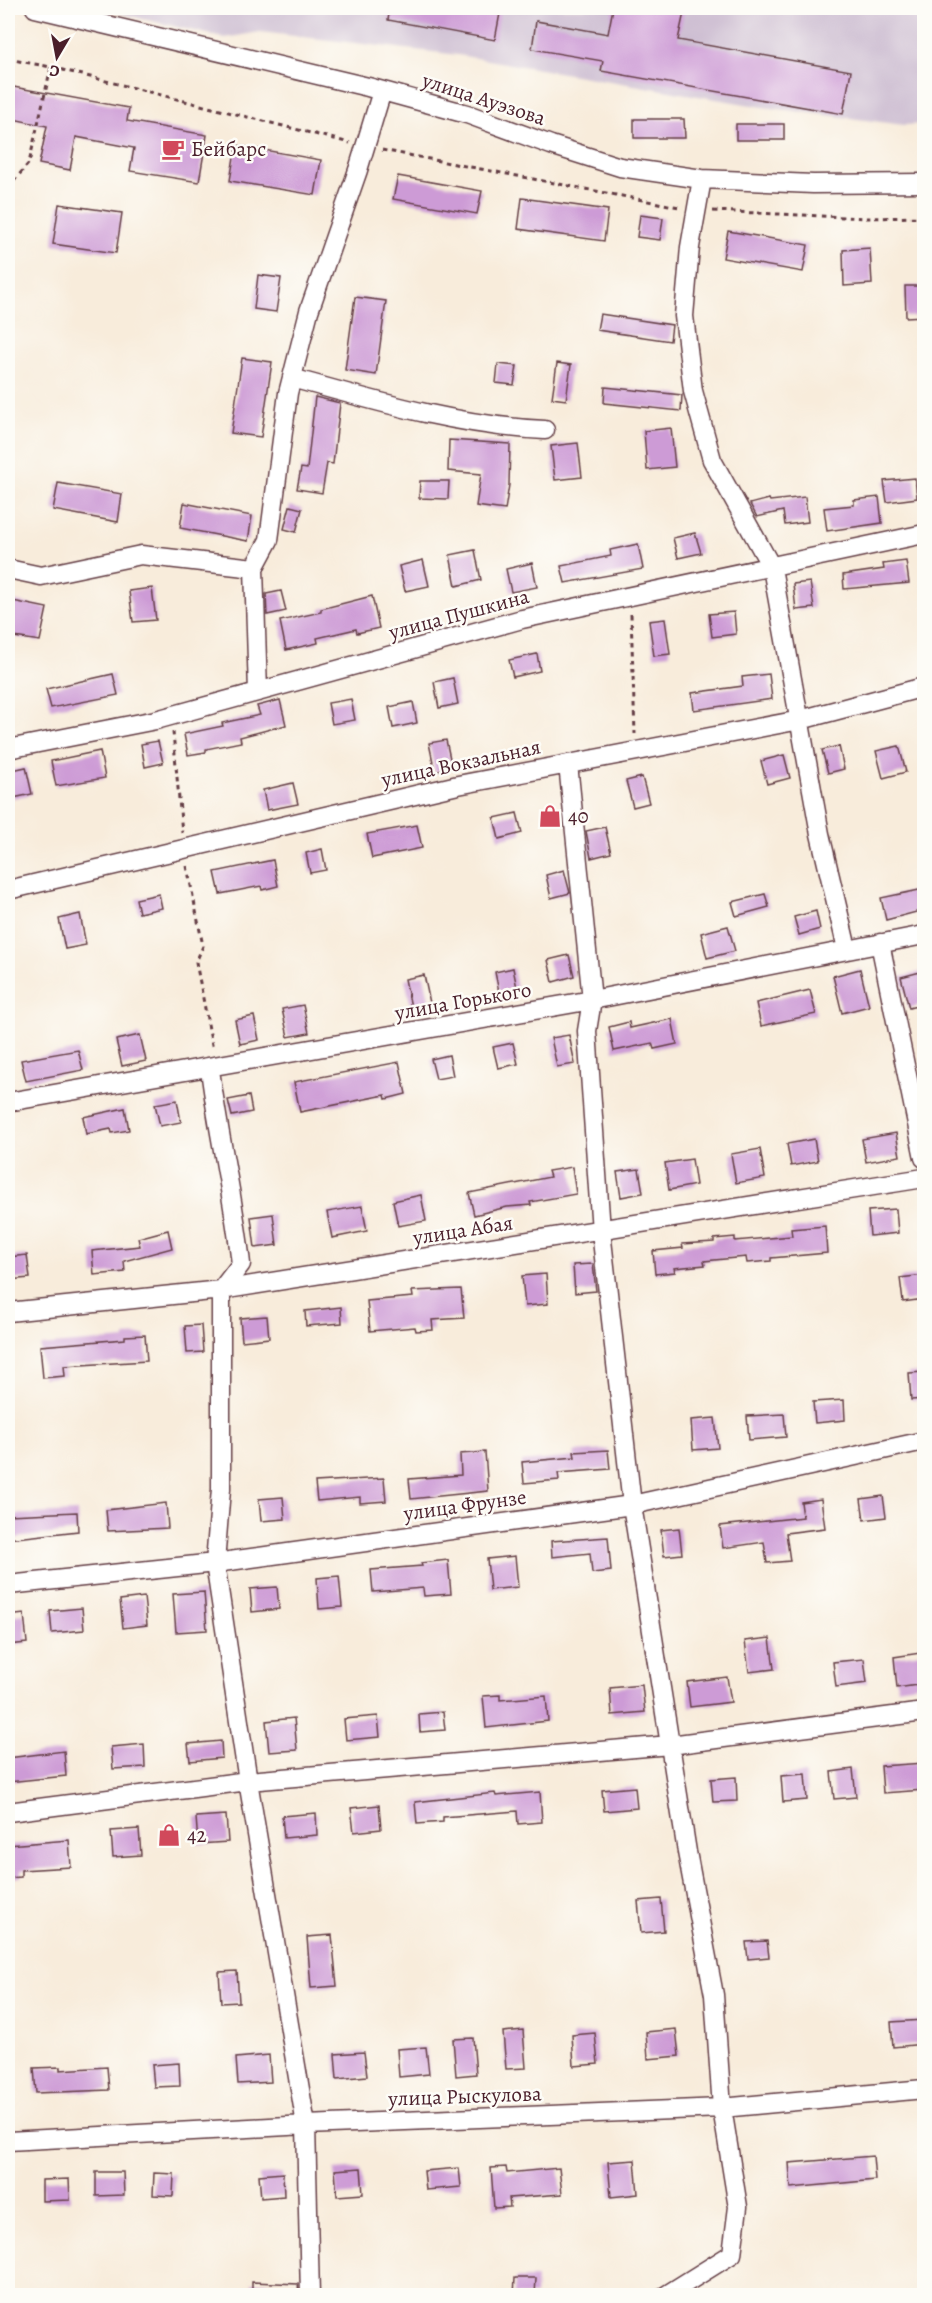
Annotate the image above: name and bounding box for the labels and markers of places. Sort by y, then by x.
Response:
place label: Бейбарс [191,135,266,163]
cafe icon: Бейбарс [160,136,186,162]
place label: 40 [568,802,589,830]
shop icon: 40 [537,803,563,829]
place label: 42 [187,1821,207,1849]
shop icon: 42 [156,1822,182,1848]

